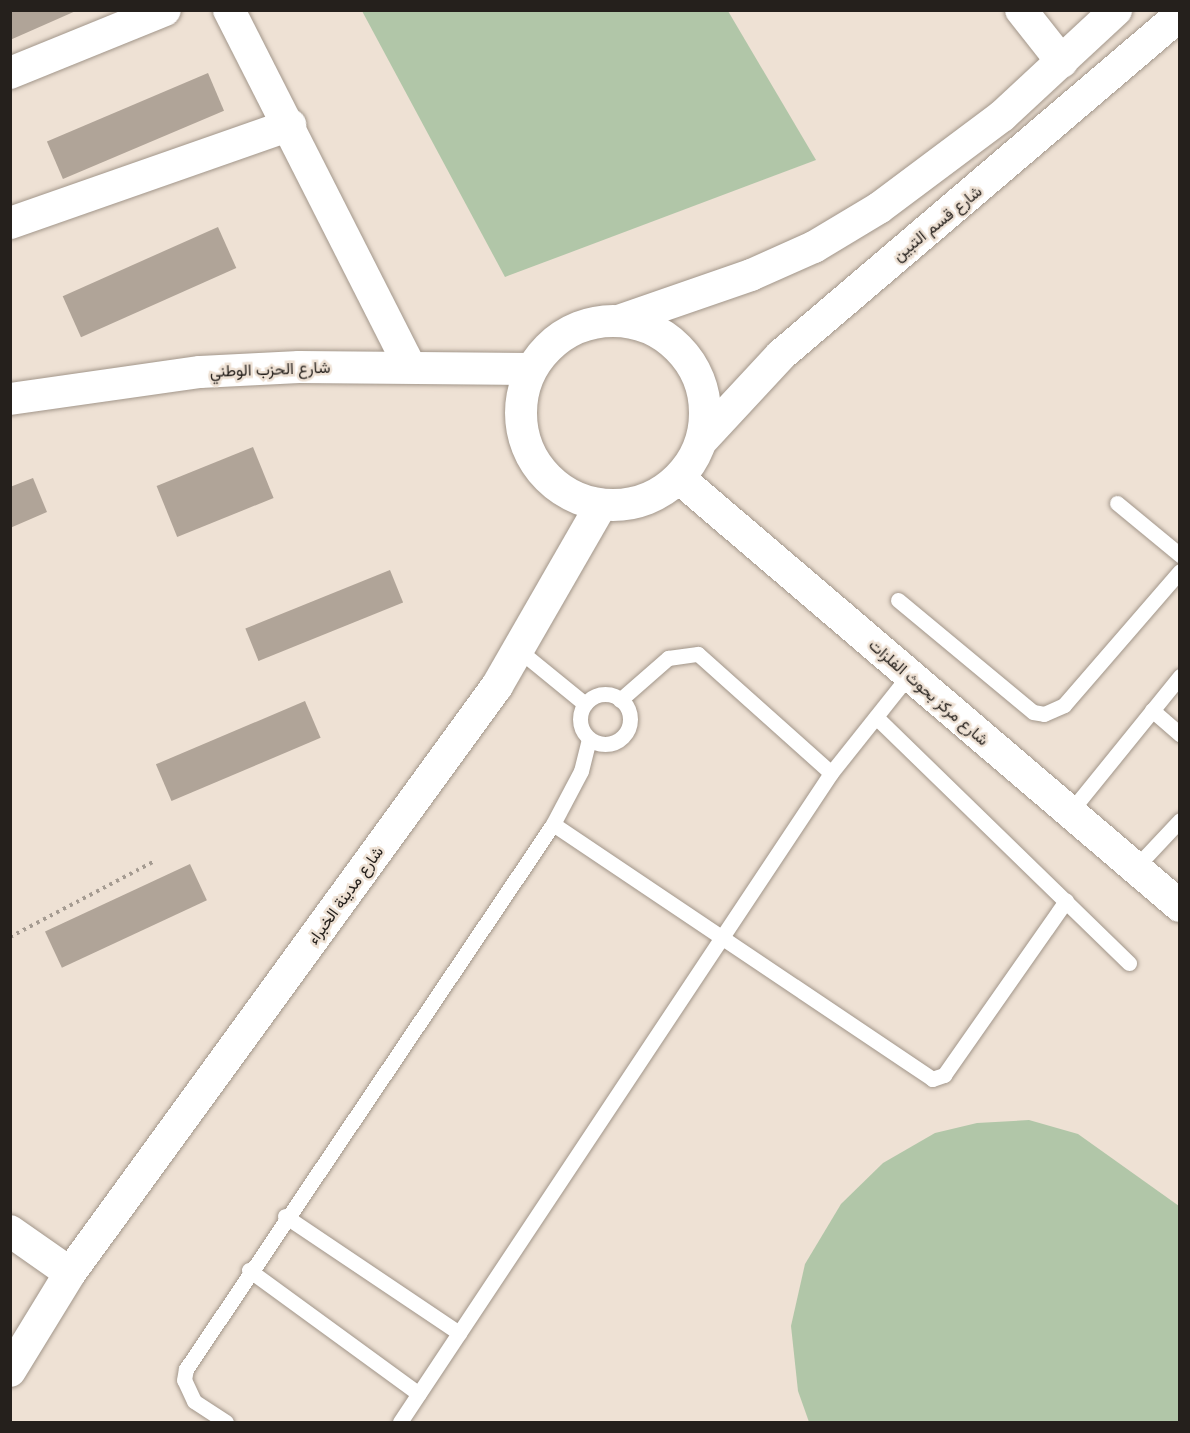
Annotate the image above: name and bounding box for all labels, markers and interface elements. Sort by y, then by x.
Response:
street label: شارع قسم التبين [889,181,985,265]
street label: شارع الحزب الوطني [209,357,331,381]
street label: شارع مركز بحوث الفلزات [865,635,993,749]
street label: شارع مدينة الخبراء [303,842,387,948]

